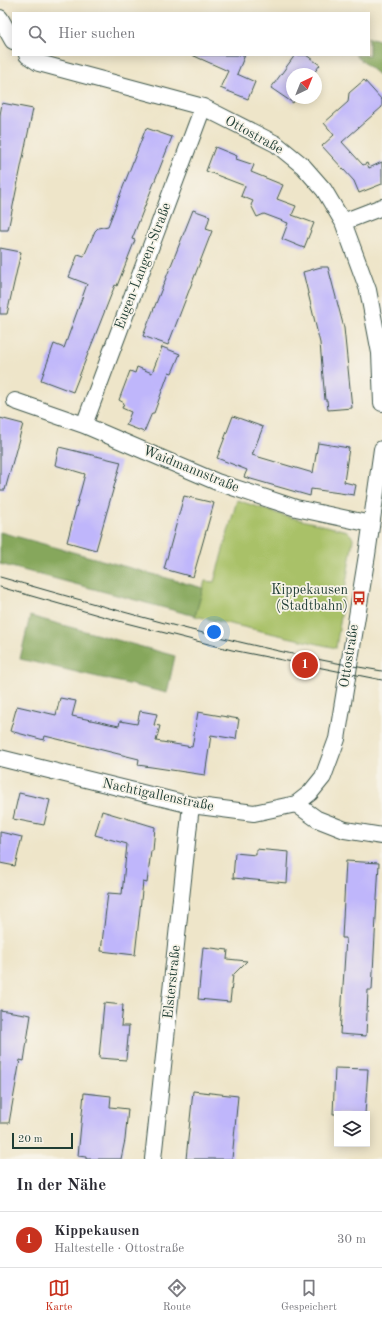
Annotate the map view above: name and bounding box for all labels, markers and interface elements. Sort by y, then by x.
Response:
search box [12,12,370,56]
icon: search [26,23,48,45]
text: Hier suchen [58,27,135,42]
north arrow [286,68,322,104]
street label: Ottostraße [223,113,285,157]
street label: Eugen-Langen-Straße [112,201,174,331]
street label: Waidmannstraße [141,443,241,495]
place label: Kippekausen (Stadtbahn) [271,583,348,613]
bus stop icon: Kippekausen (Stadtbahn) [351,590,367,606]
your location [204,622,224,642]
street label: Ottostraße [337,623,361,689]
pin: 1 [292,650,318,680]
street label: Nachtigallenstraße [101,776,215,814]
street label: Elsterstraße [161,944,183,1020]
map controls [334,1111,370,1147]
button: layers [334,1111,370,1147]
scale bar [12,1131,73,1150]
text: 20 m [18,1134,43,1145]
text: In der Nähe [16,1177,106,1194]
text: Kippekausen [54,1224,140,1239]
text: 1 [25,1233,33,1246]
text: 30 m [337,1233,366,1246]
text: Haltestelle · Ottostraße [54,1242,184,1255]
tab: Karte [45,1277,72,1315]
tab: Route [163,1277,191,1315]
tab: Gespeichert [281,1277,337,1315]

